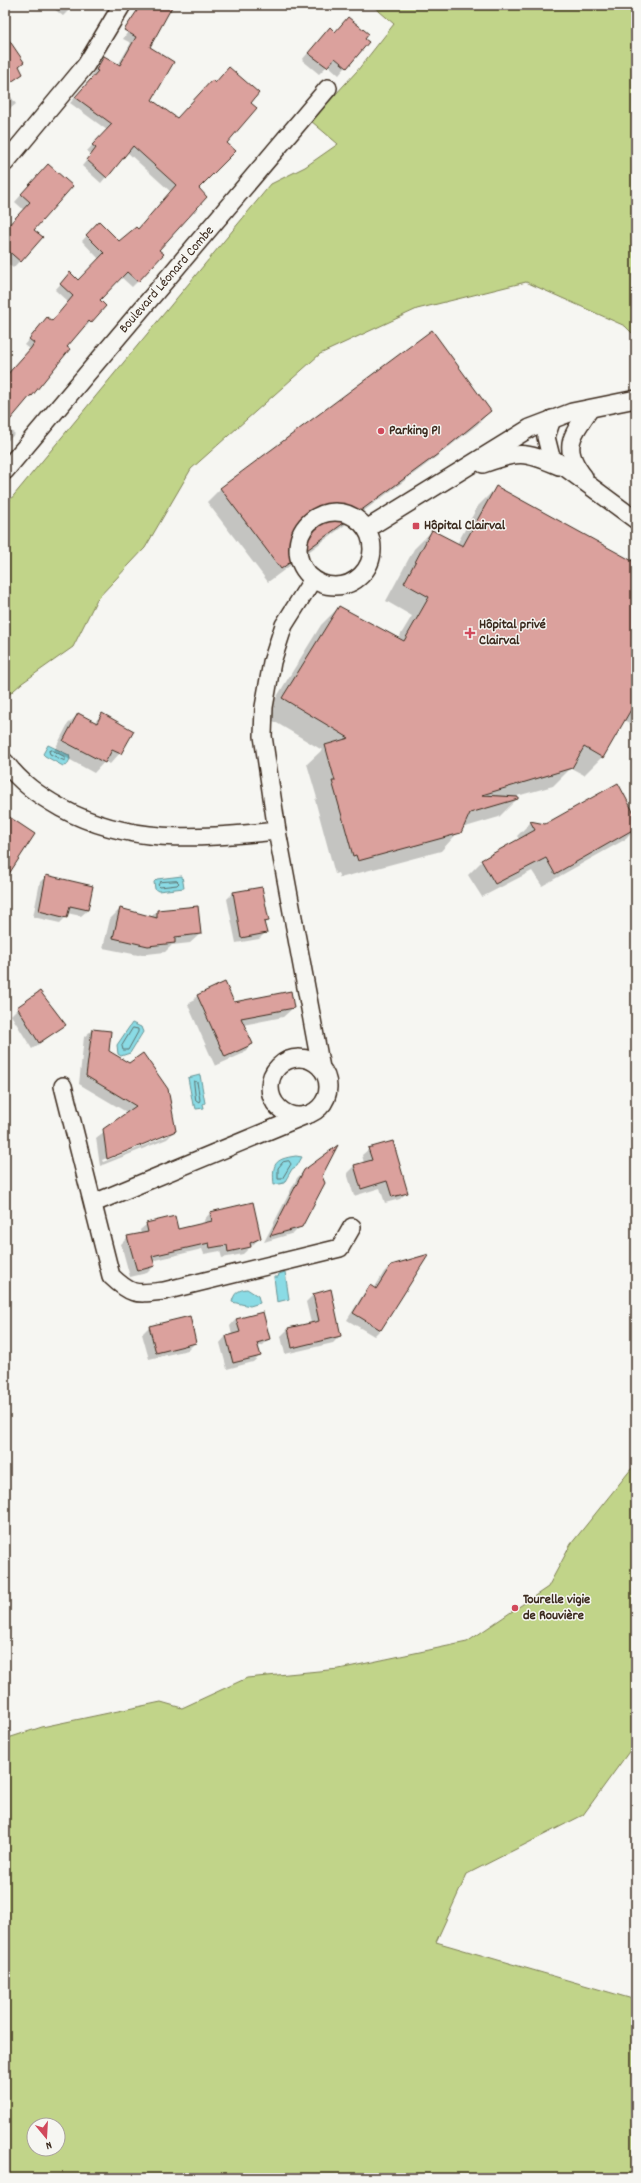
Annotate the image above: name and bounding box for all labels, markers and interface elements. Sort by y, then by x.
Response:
street label: Boulevard Léonard Combe [115,222,219,338]
place label: Parking P1 [389,421,441,441]
marker: Parking P1 [376,426,386,436]
place label: Hôpital Clairval [424,516,506,536]
marker: Hôpital Clairval [411,521,421,531]
place label: Hôpital privé Clairval [479,615,546,651]
marker: Hôpital privé Clairval [464,627,476,639]
place label: Tourelle vigie de Rouvière [523,1590,590,1626]
marker: Tourelle vigie de Rouvière [510,1603,520,1613]
north arrow [26,2117,66,2157]
text: N [43,2136,54,2153]

